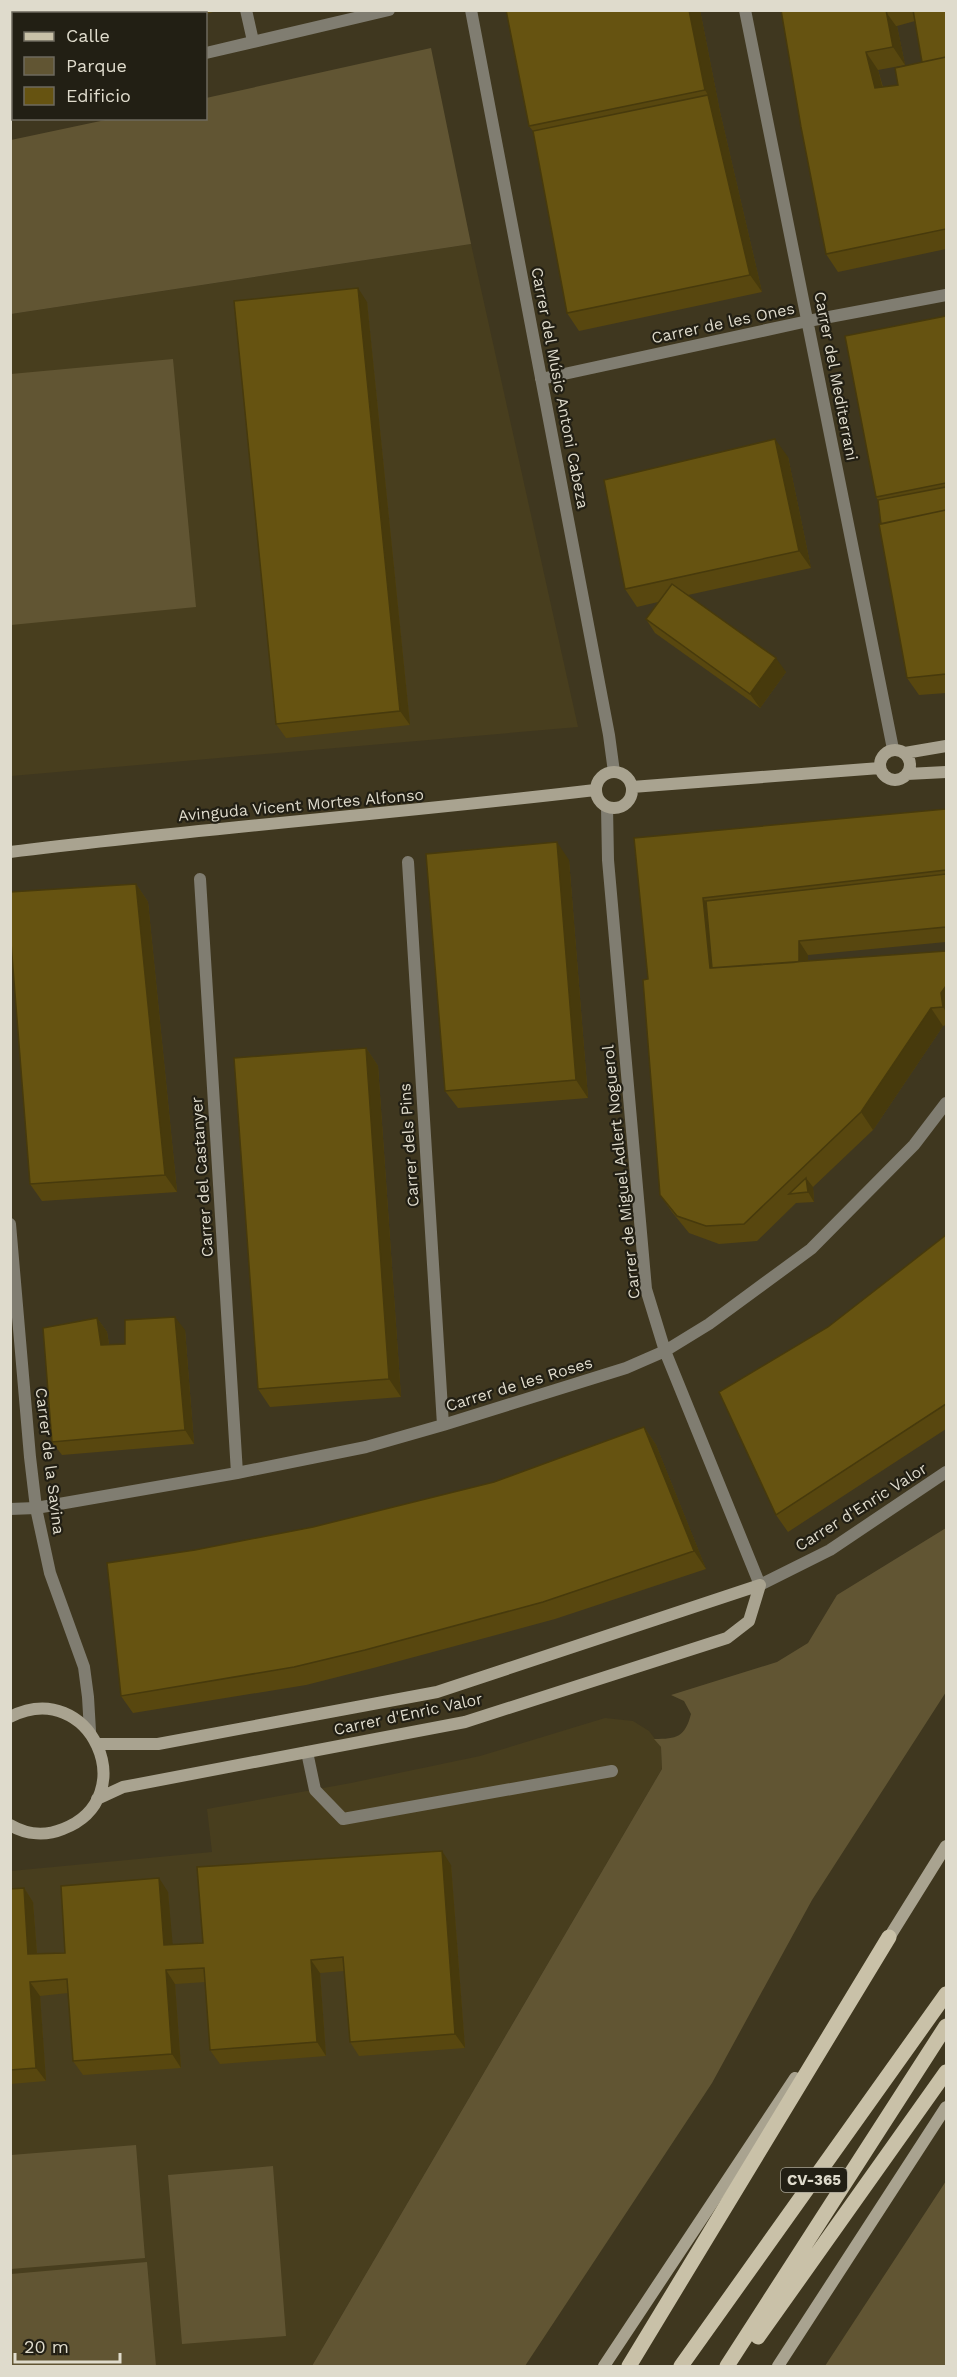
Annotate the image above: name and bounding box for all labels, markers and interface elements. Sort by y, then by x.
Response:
legend [12,12,207,120]
text: Calle [66,25,110,46]
text: Parque [66,55,127,76]
text: Edificio [66,85,131,106]
street label: Carrer del Músic Antoni Cabeza [527,266,593,510]
street label: Carrer del Mediterrani [810,290,862,462]
street label: Carrer de les Ones [650,299,796,347]
street label: Avinguda Vicent Mortes Alfonso [177,785,425,825]
street label: Carrer de Miguel Adlert Noguerol [598,1044,644,1300]
street label: Carrer dels Pins [395,1082,423,1208]
street label: Carrer del Castanyer [187,1096,217,1258]
street label: Carrer de les Roses [443,1353,595,1415]
street label: Carrer de la Savina [32,1386,68,1536]
street label: Carrer d'Enric Valor [792,1458,931,1555]
street label: Carrer d'Enric Valor [332,1689,485,1739]
road number: CV-365 [781,2168,847,2192]
scale bar [15,2326,120,2364]
text: 20 m [24,2336,69,2357]

